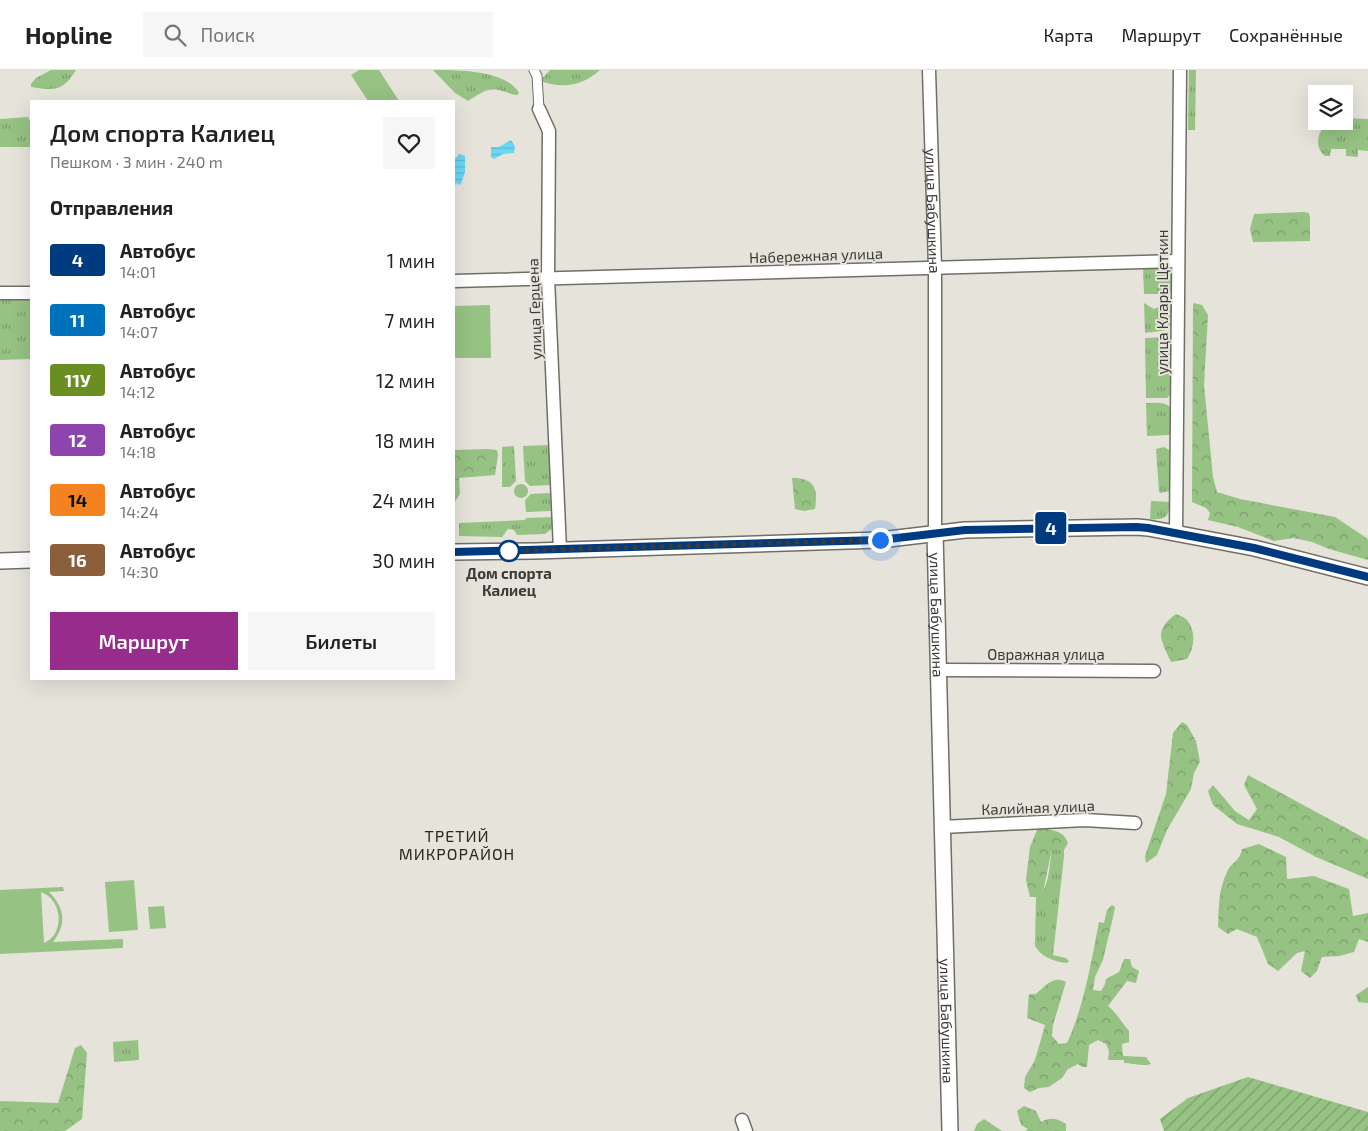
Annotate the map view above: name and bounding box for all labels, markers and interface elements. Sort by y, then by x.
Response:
search box [143,12,493,57]
text: Hopline [25,20,113,49]
icon: search [161,21,189,49]
text: Поиск [201,23,255,46]
text: Карта [1043,24,1093,46]
text: Маршрут [1121,24,1201,46]
text: Сохранённые [1229,24,1343,46]
map controls [1308,85,1353,130]
button: layers [1308,85,1353,130]
button: heart [383,117,435,169]
text: Дом спорта Калиец [50,118,275,147]
street label: улица Бабушкина [921,148,944,273]
text: Пешком · 3 мин · 240 m [50,152,223,171]
text: Отправления [50,196,173,219]
street label: улица Клары Цеткин [1153,230,1172,374]
text: Автобус [120,239,196,262]
street label: Набережная улица [749,244,883,267]
text: 4 [72,249,83,271]
text: 1 мин [387,249,435,272]
street label: улица Герцена [523,258,546,360]
text: 14:01 [120,262,156,281]
text: Автобус [120,299,196,322]
text: 11 [70,309,85,331]
text: 7 мин [385,309,435,332]
text: 14:07 [120,322,158,341]
text: Автобус [120,359,196,382]
text: 11У [64,369,91,391]
text: 12 мин [376,369,435,392]
text: 14:12 [120,382,155,401]
text: Автобус [120,419,196,442]
text: 12 [68,429,87,451]
text: 18 мин [375,429,435,452]
text: 14:18 [120,442,156,461]
text: Автобус [120,479,196,502]
text: 14 [68,489,87,511]
text: 24 мин [372,489,435,512]
text: 14:24 [120,502,159,521]
line badge: 4 [1035,512,1067,544]
text: 4 [1045,517,1057,539]
your location [868,528,893,553]
text: Автобус [120,539,196,562]
marker: Дом спорта Калиец [498,540,520,562]
text: 16 [68,549,87,571]
text: 30 мин [372,549,435,572]
street label: улица Бабушкина [925,552,948,678]
text: 14:30 [120,562,159,581]
place label: Дом спорта Калиец [466,564,552,599]
button: Маршрут [50,612,238,670]
button: Билеты [248,612,435,670]
street label: Овражная улица [987,645,1105,664]
street label: Калийная улица [981,796,1095,819]
district label: ТРЕТИЙ МИКРОРАЙОН [399,826,515,863]
street label: улица Бабушкина [936,958,958,1084]

